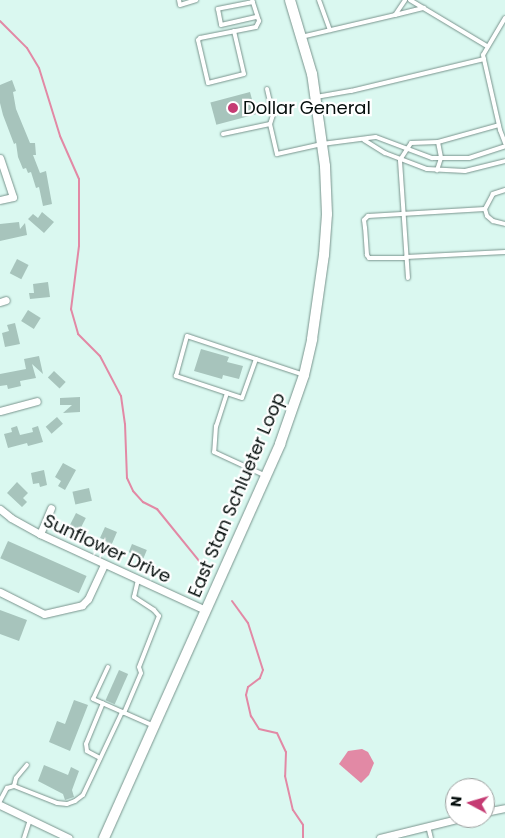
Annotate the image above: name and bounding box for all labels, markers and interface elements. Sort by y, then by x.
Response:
place label: Dollar General [243,97,371,119]
marker: Dollar General [227,102,239,114]
street label: East Stan Schlueter Loop [184,389,290,601]
street label: Sunflower Drive [40,510,174,588]
north arrow [445,778,495,828]
text: N [446,795,467,808]

